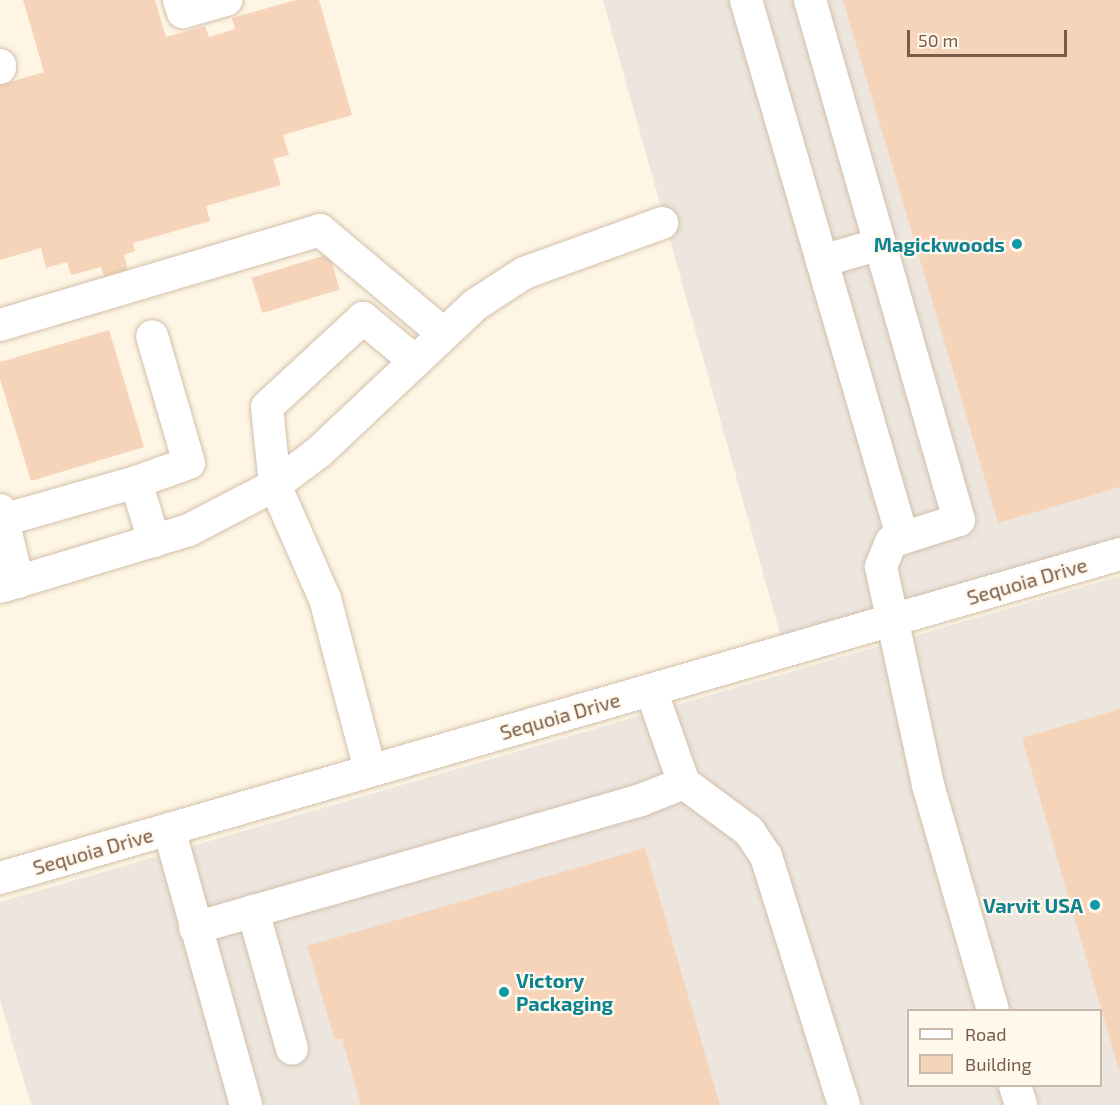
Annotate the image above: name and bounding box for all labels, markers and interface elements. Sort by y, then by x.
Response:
scale bar [910,18,1070,56]
text: 50 m [918,29,958,51]
place label: Magickwoods [874,232,1005,256]
marker: Magickwoods [1010,237,1024,251]
street label: Sequoia Drive [964,552,1090,610]
street label: Sequoia Drive [497,687,623,745]
street label: Sequoia Drive [30,822,156,880]
place label: Varvit USA [983,893,1083,917]
marker: Varvit USA [1088,898,1102,912]
place label: Victory Packaging [516,969,613,1016]
marker: Victory Packaging [497,985,511,999]
legend [907,1009,1102,1087]
text: Road [965,1023,1006,1045]
text: Building [965,1053,1032,1075]

